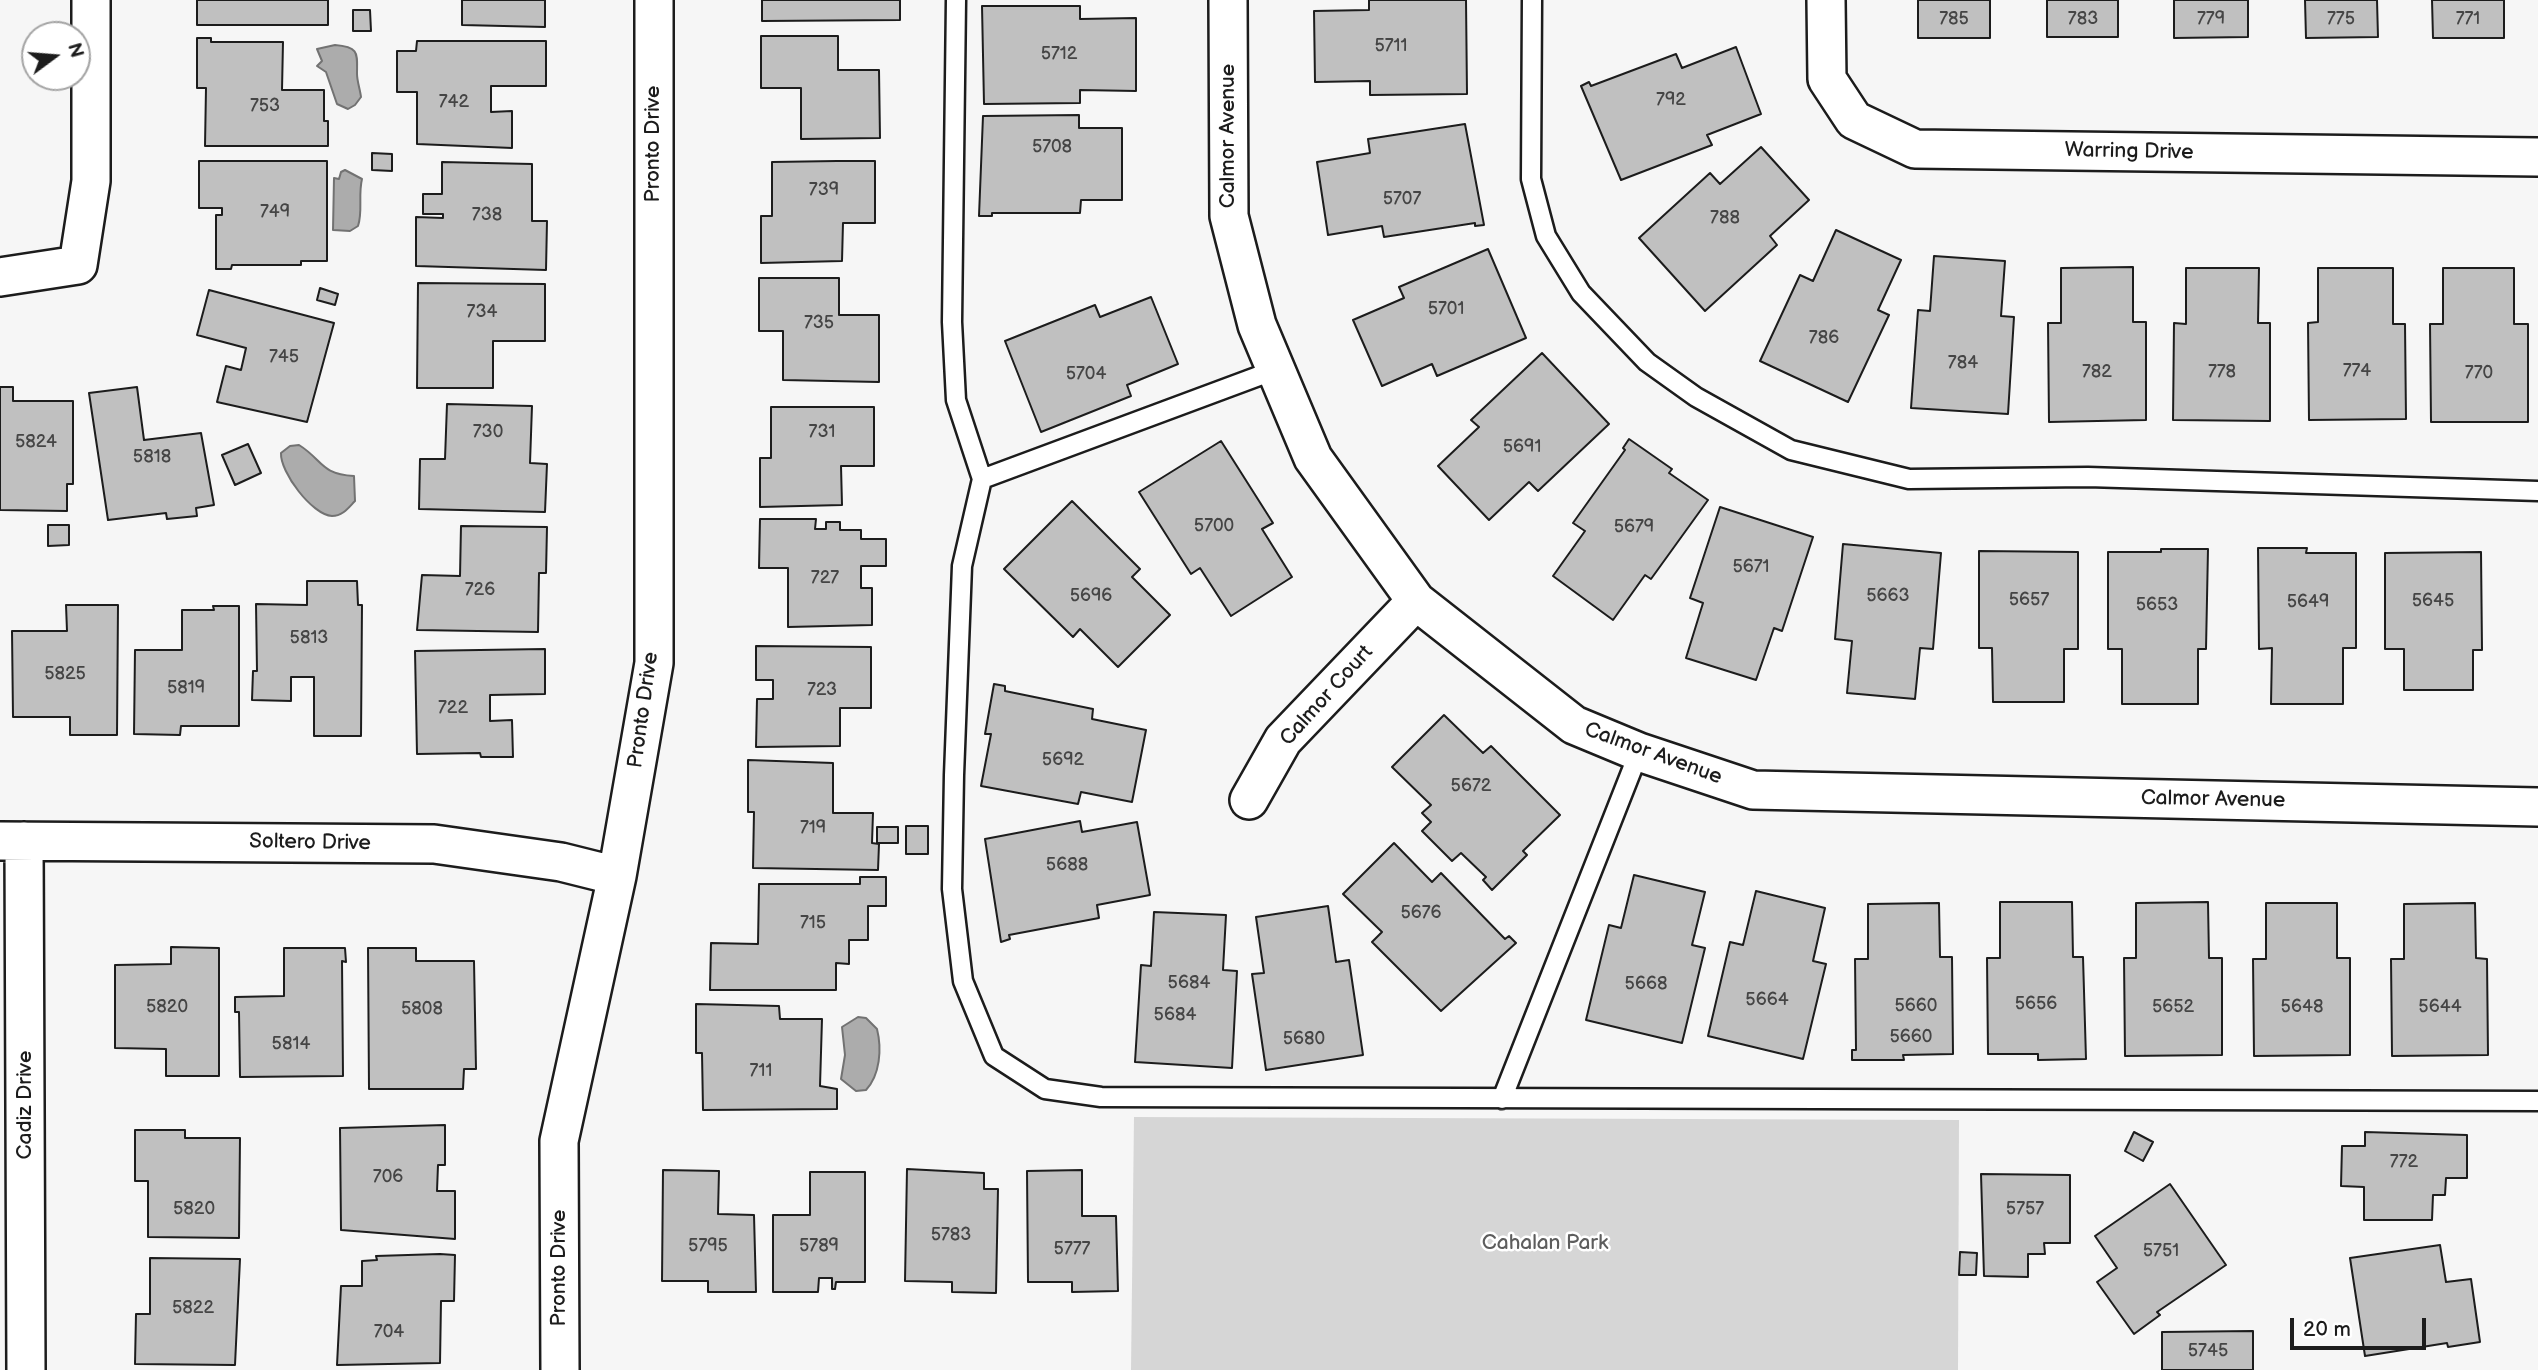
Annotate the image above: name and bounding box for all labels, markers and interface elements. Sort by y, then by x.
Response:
house number: 785 [1939,8,1969,30]
house number: 783 [2068,8,2098,30]
house number: 779 [2197,8,2225,30]
house number: 775 [2327,8,2355,30]
house number: 771 [2456,8,2480,30]
north arrow [21,21,91,91]
house number: 5711 [1374,35,1408,57]
text: N [62,41,88,61]
house number: 5712 [1041,43,1077,65]
street label: Calmor Avenue [1216,64,1242,208]
street label: Pronto Drive [641,86,667,202]
house number: 792 [1656,89,1686,111]
house number: 742 [439,91,469,113]
house number: 753 [250,95,280,117]
house number: 5708 [1032,136,1072,158]
street label: Warring Drive [2064,138,2194,166]
house number: 739 [809,179,839,201]
house number: 5707 [1383,188,1421,210]
house number: 749 [260,201,290,223]
house number: 738 [472,204,502,226]
house number: 788 [1710,207,1740,229]
house number: 5701 [1428,298,1464,320]
house number: 734 [467,301,497,323]
house number: 735 [804,312,834,334]
house number: 786 [1809,327,1839,349]
house number: 745 [269,346,299,368]
house number: 784 [1948,352,1978,374]
house number: 774 [2343,360,2371,382]
house number: 782 [2082,361,2112,383]
house number: 778 [2208,361,2236,383]
house number: 770 [2465,362,2493,384]
house number: 5704 [1066,363,1106,385]
house number: 730 [473,421,503,443]
house number: 731 [809,421,835,443]
house number: 5824 [15,431,57,453]
house number: 5691 [1503,436,1541,458]
house number: 5818 [133,446,171,468]
house number: 5700 [1194,515,1234,537]
house number: 5679 [1614,516,1654,538]
house number: 5671 [1732,556,1770,578]
house number: 727 [811,567,839,589]
house number: 726 [465,579,495,601]
house number: 5696 [1070,585,1112,607]
house number: 5663 [1866,585,1910,607]
house number: 5657 [2009,589,2049,611]
house number: 5645 [2412,590,2454,612]
house number: 5649 [2287,591,2329,613]
house number: 5653 [2136,594,2178,616]
house number: 5813 [290,627,328,649]
street label: Calmor Court [1275,641,1379,751]
street label: Pronto Drive [623,650,665,770]
house number: 5825 [44,663,86,685]
house number: 5819 [167,677,205,699]
house number: 723 [807,679,837,701]
house number: 722 [438,697,468,719]
street label: Calmor Avenue [1581,717,1725,791]
house number: 5692 [1042,749,1084,771]
house number: 5672 [1451,775,1491,797]
street label: Calmor Avenue [2141,786,2285,814]
house number: 719 [800,817,826,839]
street label: Soltero Drive [249,829,371,857]
house number: 5688 [1046,854,1088,876]
house number: 5676 [1400,902,1442,924]
house number: 715 [800,912,826,934]
house number: 5684 [1168,972,1210,994]
house number: 5668 [1625,973,1667,995]
house number: 5664 [1745,989,1789,1011]
house number: 5656 [2015,993,2057,1015]
house number: 5660 [1895,995,1937,1017]
house number: 5820 [146,996,188,1018]
house number: 5652 [2152,996,2194,1018]
house number: 5648 [2281,996,2323,1018]
house number: 5644 [2418,996,2462,1018]
house number: 5808 [401,998,443,1020]
house number: 5684 [1154,1004,1196,1026]
house number: 5660 [1890,1026,1932,1048]
house number: 5680 [1283,1028,1325,1050]
house number: 5814 [272,1033,310,1055]
street label: Cadiz Drive [13,1051,39,1159]
house number: 711 [750,1060,772,1082]
house number: 772 [2390,1151,2418,1173]
house number: 706 [373,1166,403,1188]
house number: 5820 [173,1198,215,1220]
house number: 5757 [2006,1198,2044,1220]
street label: Pronto Drive [547,1210,573,1326]
house number: 5783 [931,1224,971,1246]
park label: Cahalan Park [1482,1231,1608,1257]
house number: 5795 [688,1235,728,1257]
house number: 5789 [799,1235,839,1257]
house number: 5777 [1054,1238,1090,1260]
house number: 5751 [2143,1240,2179,1262]
house number: 5822 [172,1297,214,1319]
scale bar [2293,1304,2430,1348]
text: 20 m [2303,1317,2351,1342]
house number: 704 [374,1321,404,1343]
house number: 5745 [2188,1340,2228,1362]

